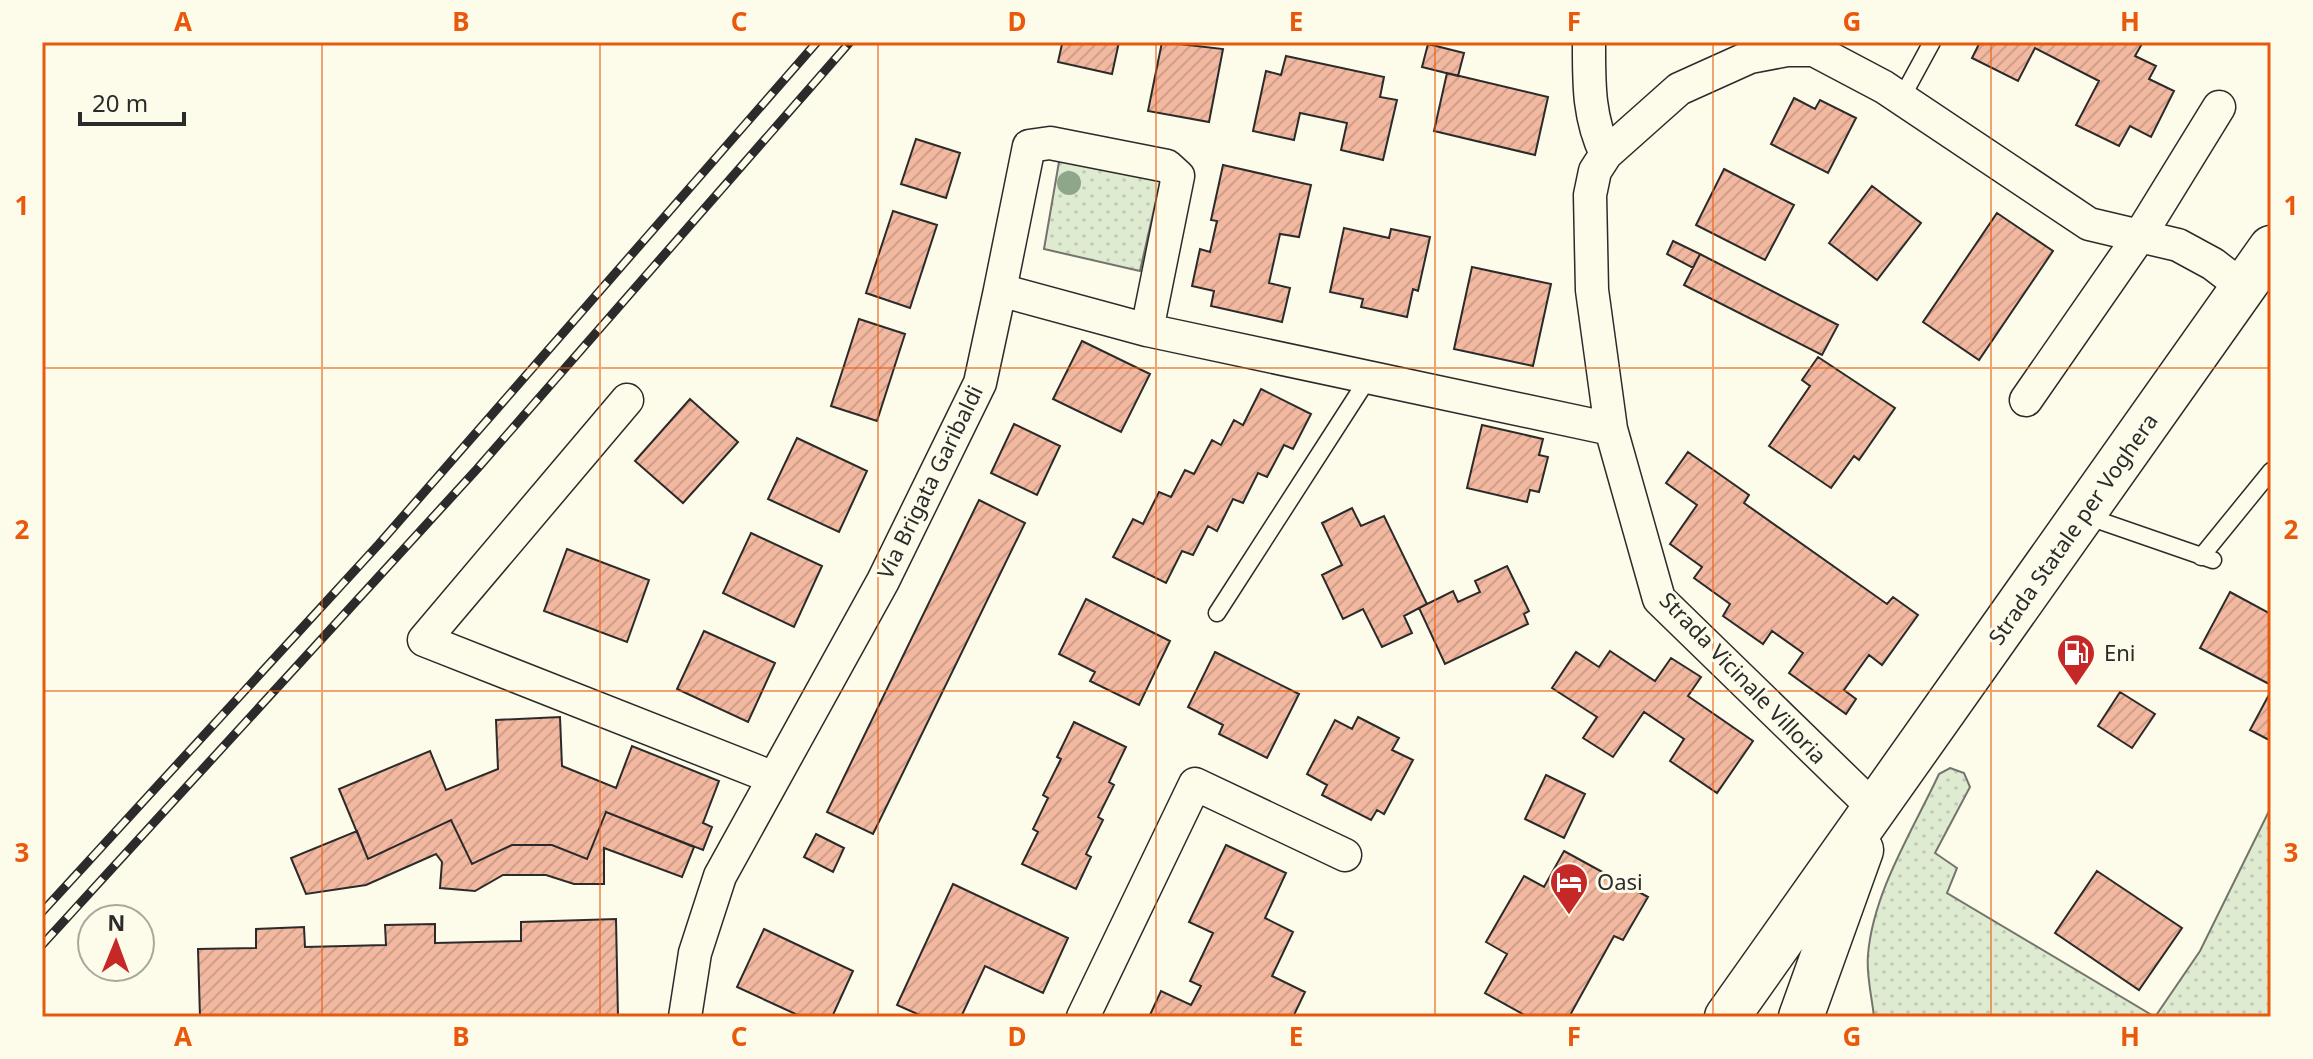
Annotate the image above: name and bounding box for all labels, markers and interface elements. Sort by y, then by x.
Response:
text: A [174,3,192,39]
text: B [452,3,470,39]
text: C [731,3,747,39]
text: D [1007,3,1027,39]
text: E [1289,3,1303,39]
text: F [1567,3,1581,39]
text: G [1843,3,1861,39]
text: H [2120,3,2140,39]
scale bar [80,76,184,126]
text: 20 m [92,86,148,119]
text: 1 [15,187,29,223]
text: 1 [2284,187,2298,223]
street label: Via Brigata Garibaldi [869,380,989,583]
street label: Strada Statale per Voghera [1981,407,2164,650]
text: 2 [15,511,30,547]
text: 2 [2284,511,2299,547]
street label: Strada Vicinale Villoria [1654,585,1834,770]
fuel station icon: Eni [2055,632,2097,687]
place label: Eni [2104,637,2136,667]
text: 3 [15,834,29,870]
text: 3 [2284,834,2298,870]
hotel icon: Oasi [1548,861,1590,916]
place label: Oasi [1597,866,1643,896]
north arrow [76,903,156,983]
text: N [107,907,126,937]
text: A [174,1018,192,1054]
text: B [452,1018,470,1054]
text: C [731,1018,747,1054]
text: D [1007,1018,1027,1054]
text: E [1289,1018,1303,1054]
text: F [1567,1018,1581,1054]
text: G [1843,1018,1861,1054]
text: H [2120,1018,2140,1054]

